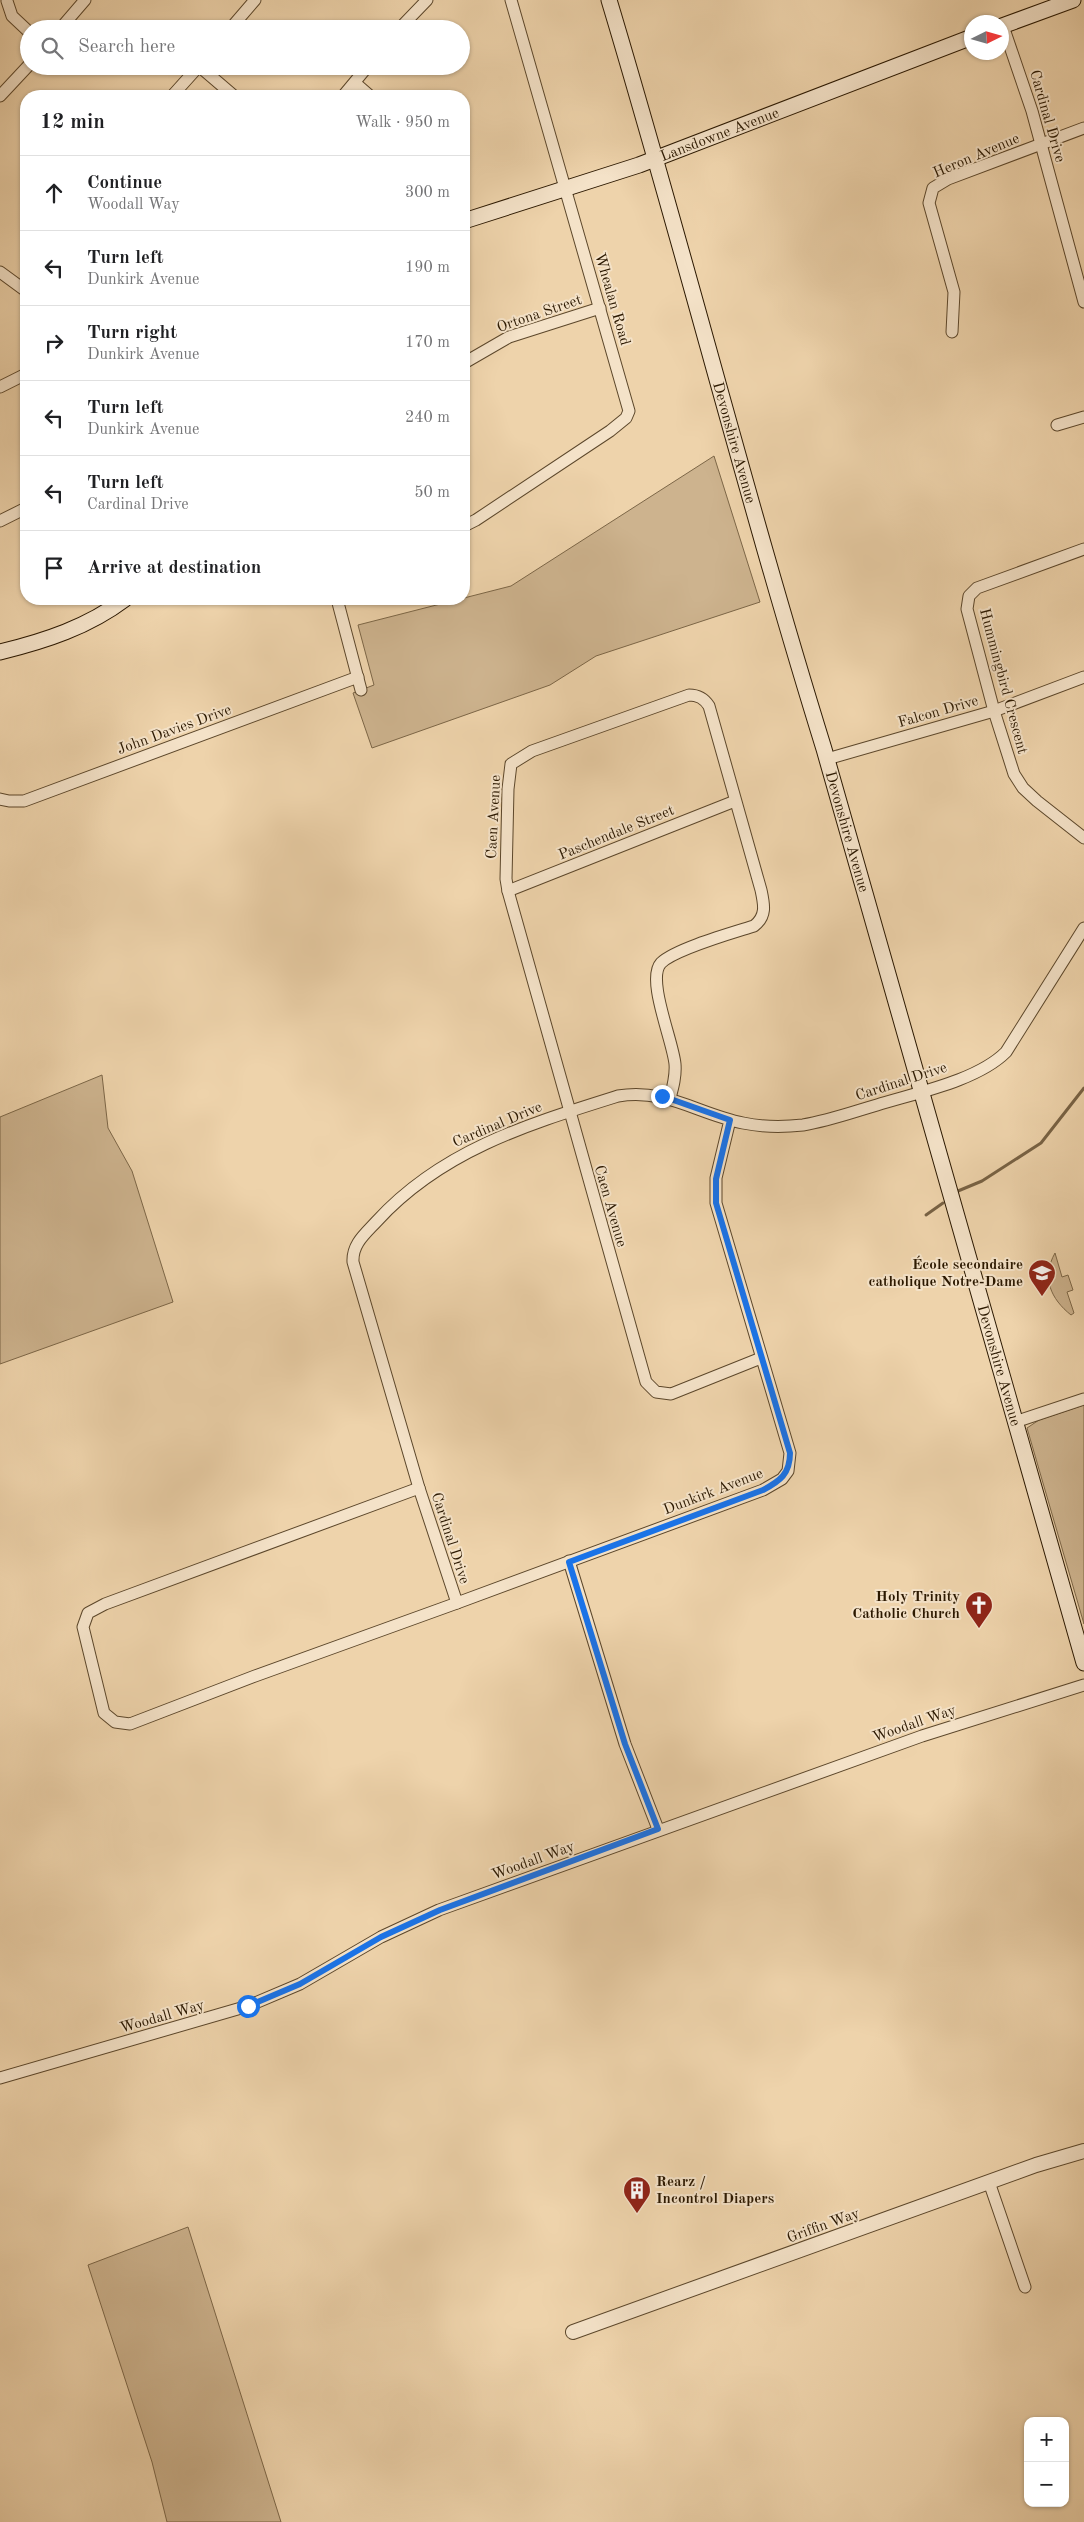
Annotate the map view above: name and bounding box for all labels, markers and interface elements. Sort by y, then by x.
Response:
north arrow [964,15,1009,60]
search box [20,20,470,75]
icon: search [38,34,66,62]
text: Search here [78,38,175,57]
street label: Cardinal Drive [1026,69,1067,164]
street label: Lansdowne Avenue [659,106,781,165]
text: 12 min [40,112,105,133]
text: Walk · 950 m [355,115,450,131]
street label: Heron Avenue [931,131,1022,181]
text: Continue [87,174,162,193]
icon: ahead [40,179,68,207]
text: 300 m [405,185,450,201]
text: Woodall Way [87,197,180,213]
text: Turn left [87,249,164,268]
street label: Whealan Road [591,251,632,348]
icon: left [40,254,68,282]
text: 190 m [405,260,450,276]
text: Dunkirk Avenue [87,272,199,288]
street label: Ortona Street [495,293,584,336]
text: Turn right [87,324,177,343]
icon: right [40,329,68,357]
text: 170 m [405,335,450,351]
text: Dunkirk Avenue [87,347,199,363]
street label: Devonshire Avenue [709,381,757,505]
text: Turn left [87,399,164,418]
icon: left [40,404,68,432]
text: 240 m [405,410,450,426]
text: Dunkirk Avenue [87,422,199,438]
text: Turn left [87,474,164,493]
icon: left [40,479,68,507]
text: 50 m [414,485,450,501]
text: Cardinal Drive [87,497,189,513]
icon: arrive [40,554,68,582]
text: Arrive at destination [87,559,261,578]
street label: Hummingbird Crescent [976,607,1029,756]
street label: Falcon Drive [896,694,980,731]
street label: John Davies Drive [115,703,234,758]
street label: Devonshire Avenue [822,770,870,894]
street label: Caen Avenue [485,774,504,860]
street label: Paschendale Street [557,803,677,863]
street label: Cardinal Drive [854,1061,949,1104]
route end [651,1085,674,1108]
street label: Cardinal Drive [451,1100,544,1151]
street label: Caen Avenue [591,1164,628,1249]
place label: École secondaire catholique Notre-Dame [868,1255,1023,1290]
school or university icon: École secondaire catholique Notre-Dame [1027,1258,1057,1297]
street label: Devonshire Avenue [974,1303,1022,1428]
street label: Dunkirk Avenue [662,1466,766,1518]
street label: Cardinal Drive [428,1491,471,1586]
place label: Holy Trinity Catholic Church [852,1590,960,1622]
church icon: Holy Trinity Catholic Church [964,1590,994,1629]
street label: Woodall Way [871,1703,958,1746]
street label: Woodall Way [490,1839,577,1883]
route start [237,1995,260,2018]
street label: Woodall Way [119,1998,206,2037]
building icon: Rearz / Incontrol Diapers [622,2175,652,2214]
place label: Rearz / Incontrol Diapers [656,2175,774,2207]
street label: Griffin Way [785,2206,862,2246]
map controls [1024,2417,1069,2507]
button: + [1024,2417,1069,2462]
button: − [1024,2462,1069,2507]

